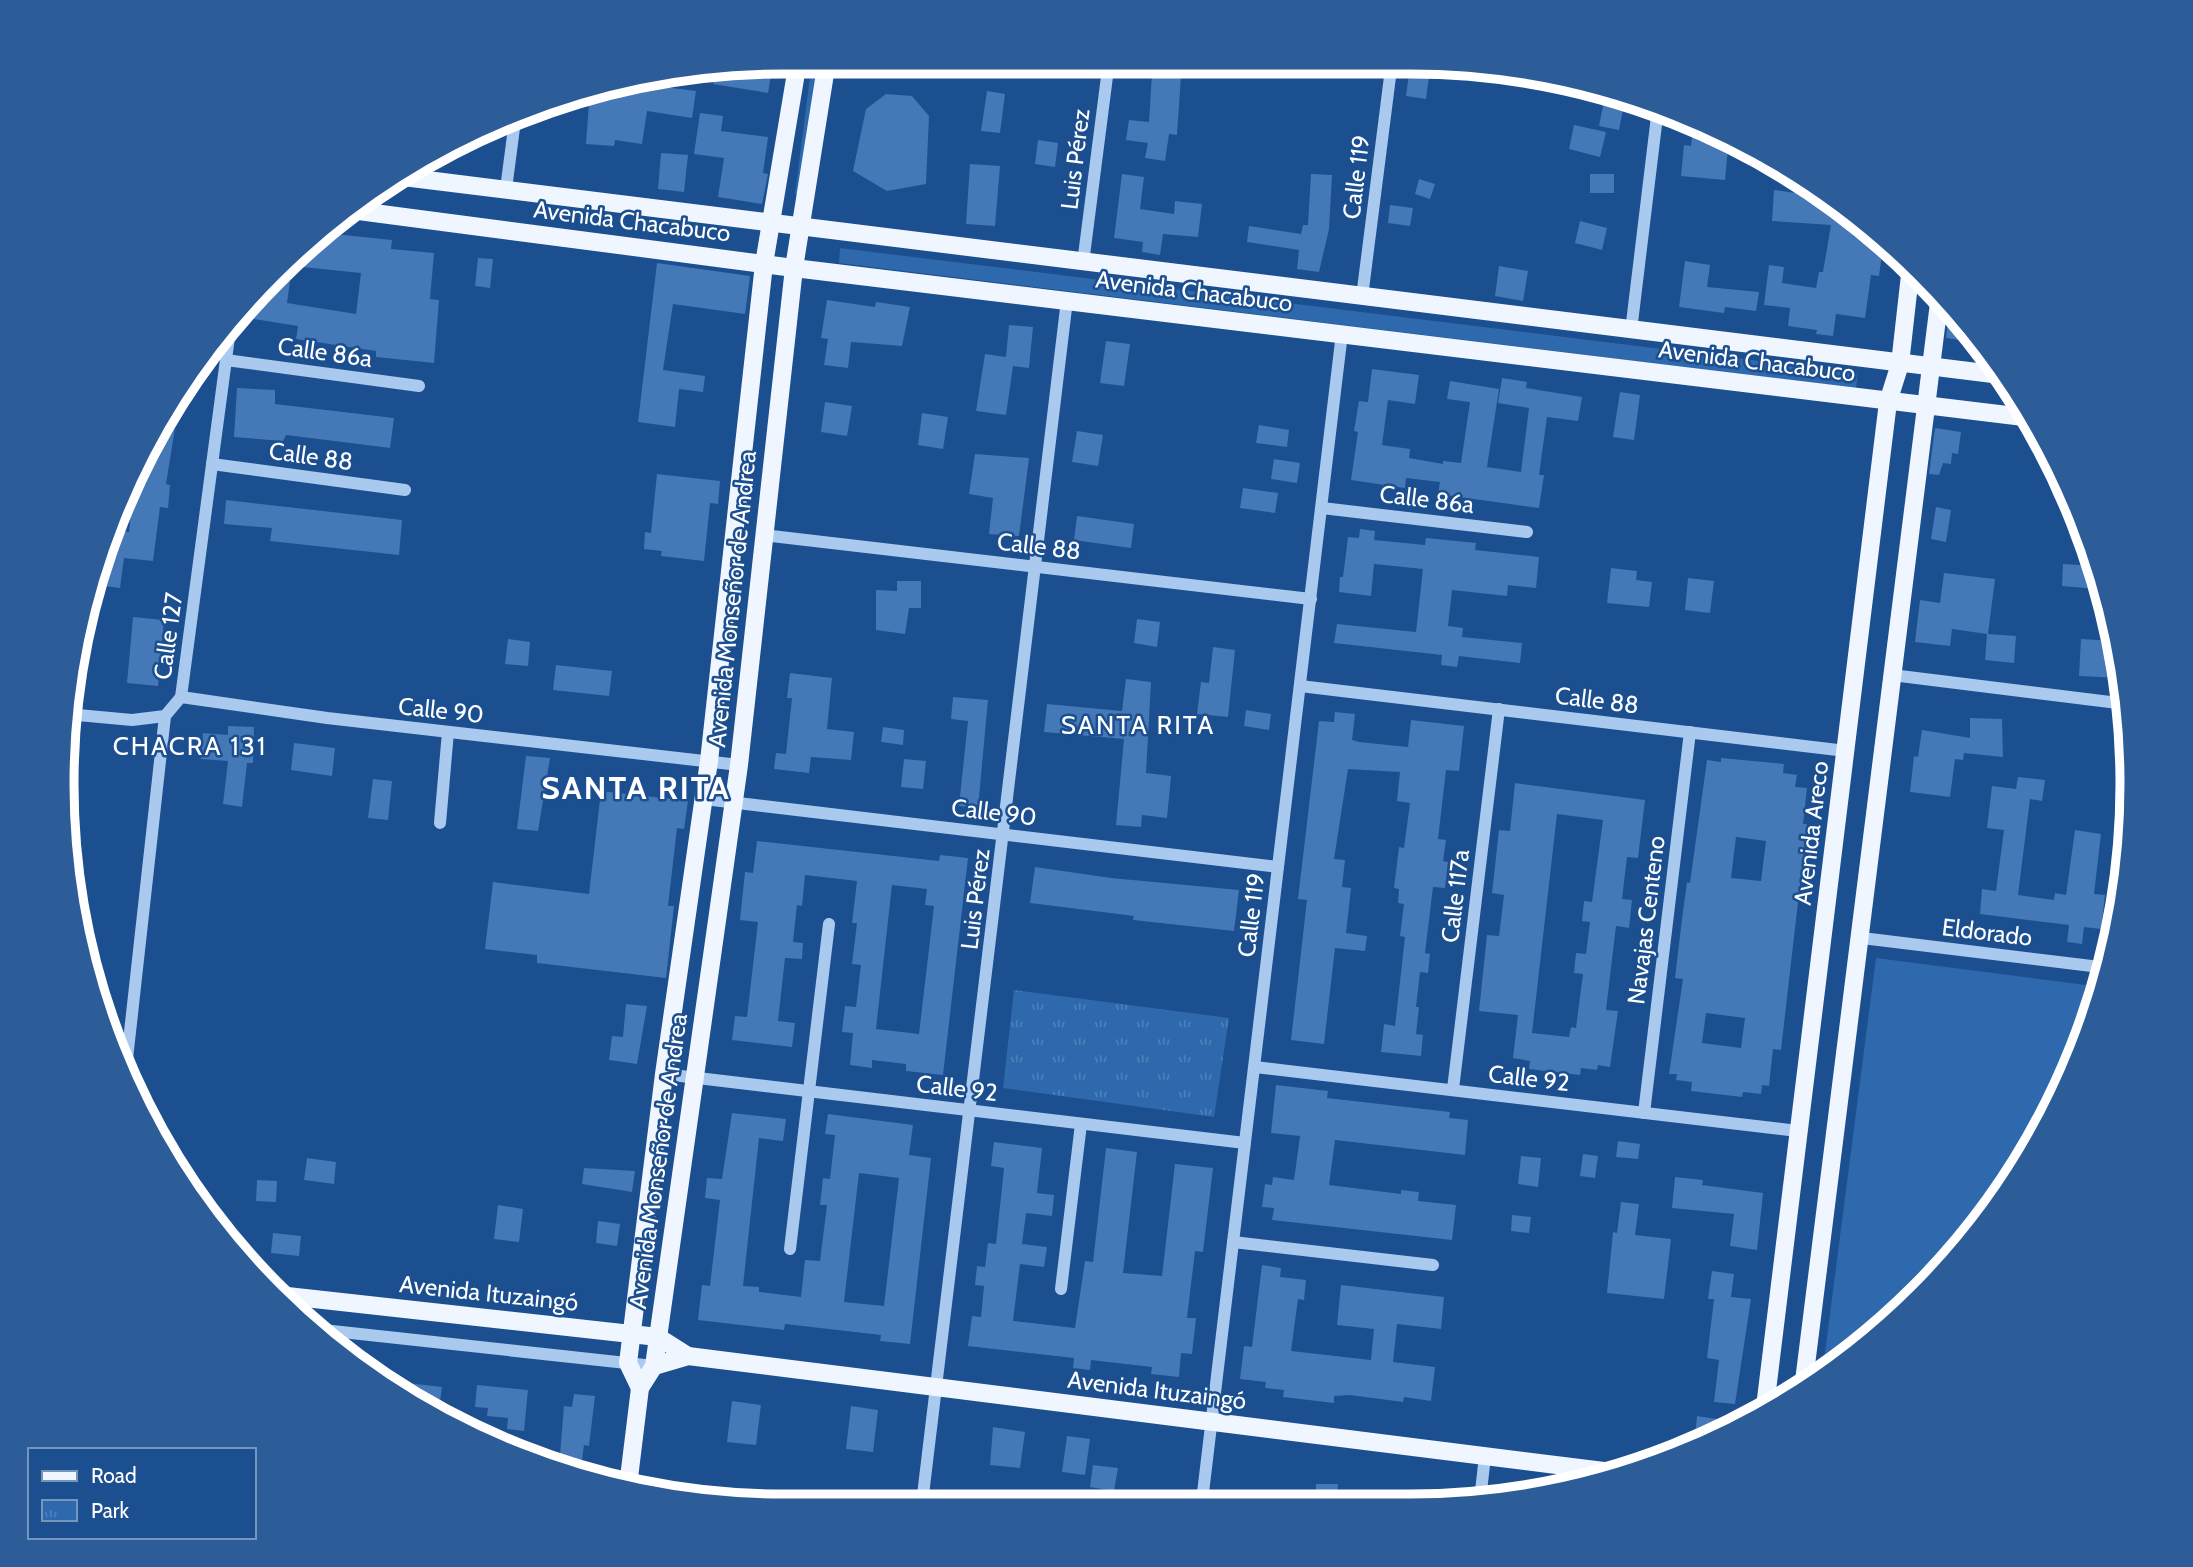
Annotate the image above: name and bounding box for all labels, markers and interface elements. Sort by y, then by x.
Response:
street label: Luis Pérez [1054,107,1096,211]
street label: Calle 119 [1336,133,1376,221]
street label: Avenida Chacabuco [532,195,732,247]
street label: Avenida Chacabuco [1094,265,1294,317]
street label: Calle 86a [276,331,374,373]
street label: Avenida Chacabuco [1657,335,1857,387]
street label: Calle 88 [267,436,355,476]
street label: Avenida Monseñor de Andrea [702,449,762,749]
street label: Calle 86a [1378,479,1476,519]
street label: Calle 88 [995,526,1083,566]
street label: Calle 127 [148,591,188,681]
street label: Calle 88 [1553,680,1641,720]
street label: Calle 90 [397,691,485,729]
district label: SANTA RITA [1061,709,1215,741]
district label: CHACRA 131 [113,730,267,762]
street label: Avenida Areco [1788,759,1834,907]
district label: SANTA RITA [541,768,731,807]
street label: Calle 90 [950,792,1038,832]
street label: Navajas Centeno [1621,834,1671,1006]
street label: Luis Pérez [954,847,996,951]
street label: Calle 117a [1435,847,1475,944]
street label: Calle 119 [1231,871,1271,959]
street label: Eldorado [1940,912,2034,952]
street label: Avenida Monseñor de Andrea [623,1011,693,1310]
street label: Calle 92 [1487,1059,1571,1097]
street label: Calle 92 [915,1069,999,1107]
street label: Avenida Ituzaingó [398,1269,580,1317]
street label: Avenida Ituzaingó [1066,1365,1248,1415]
legend [28,1448,256,1539]
text: Road [91,1463,137,1488]
text: Park [91,1498,129,1523]

